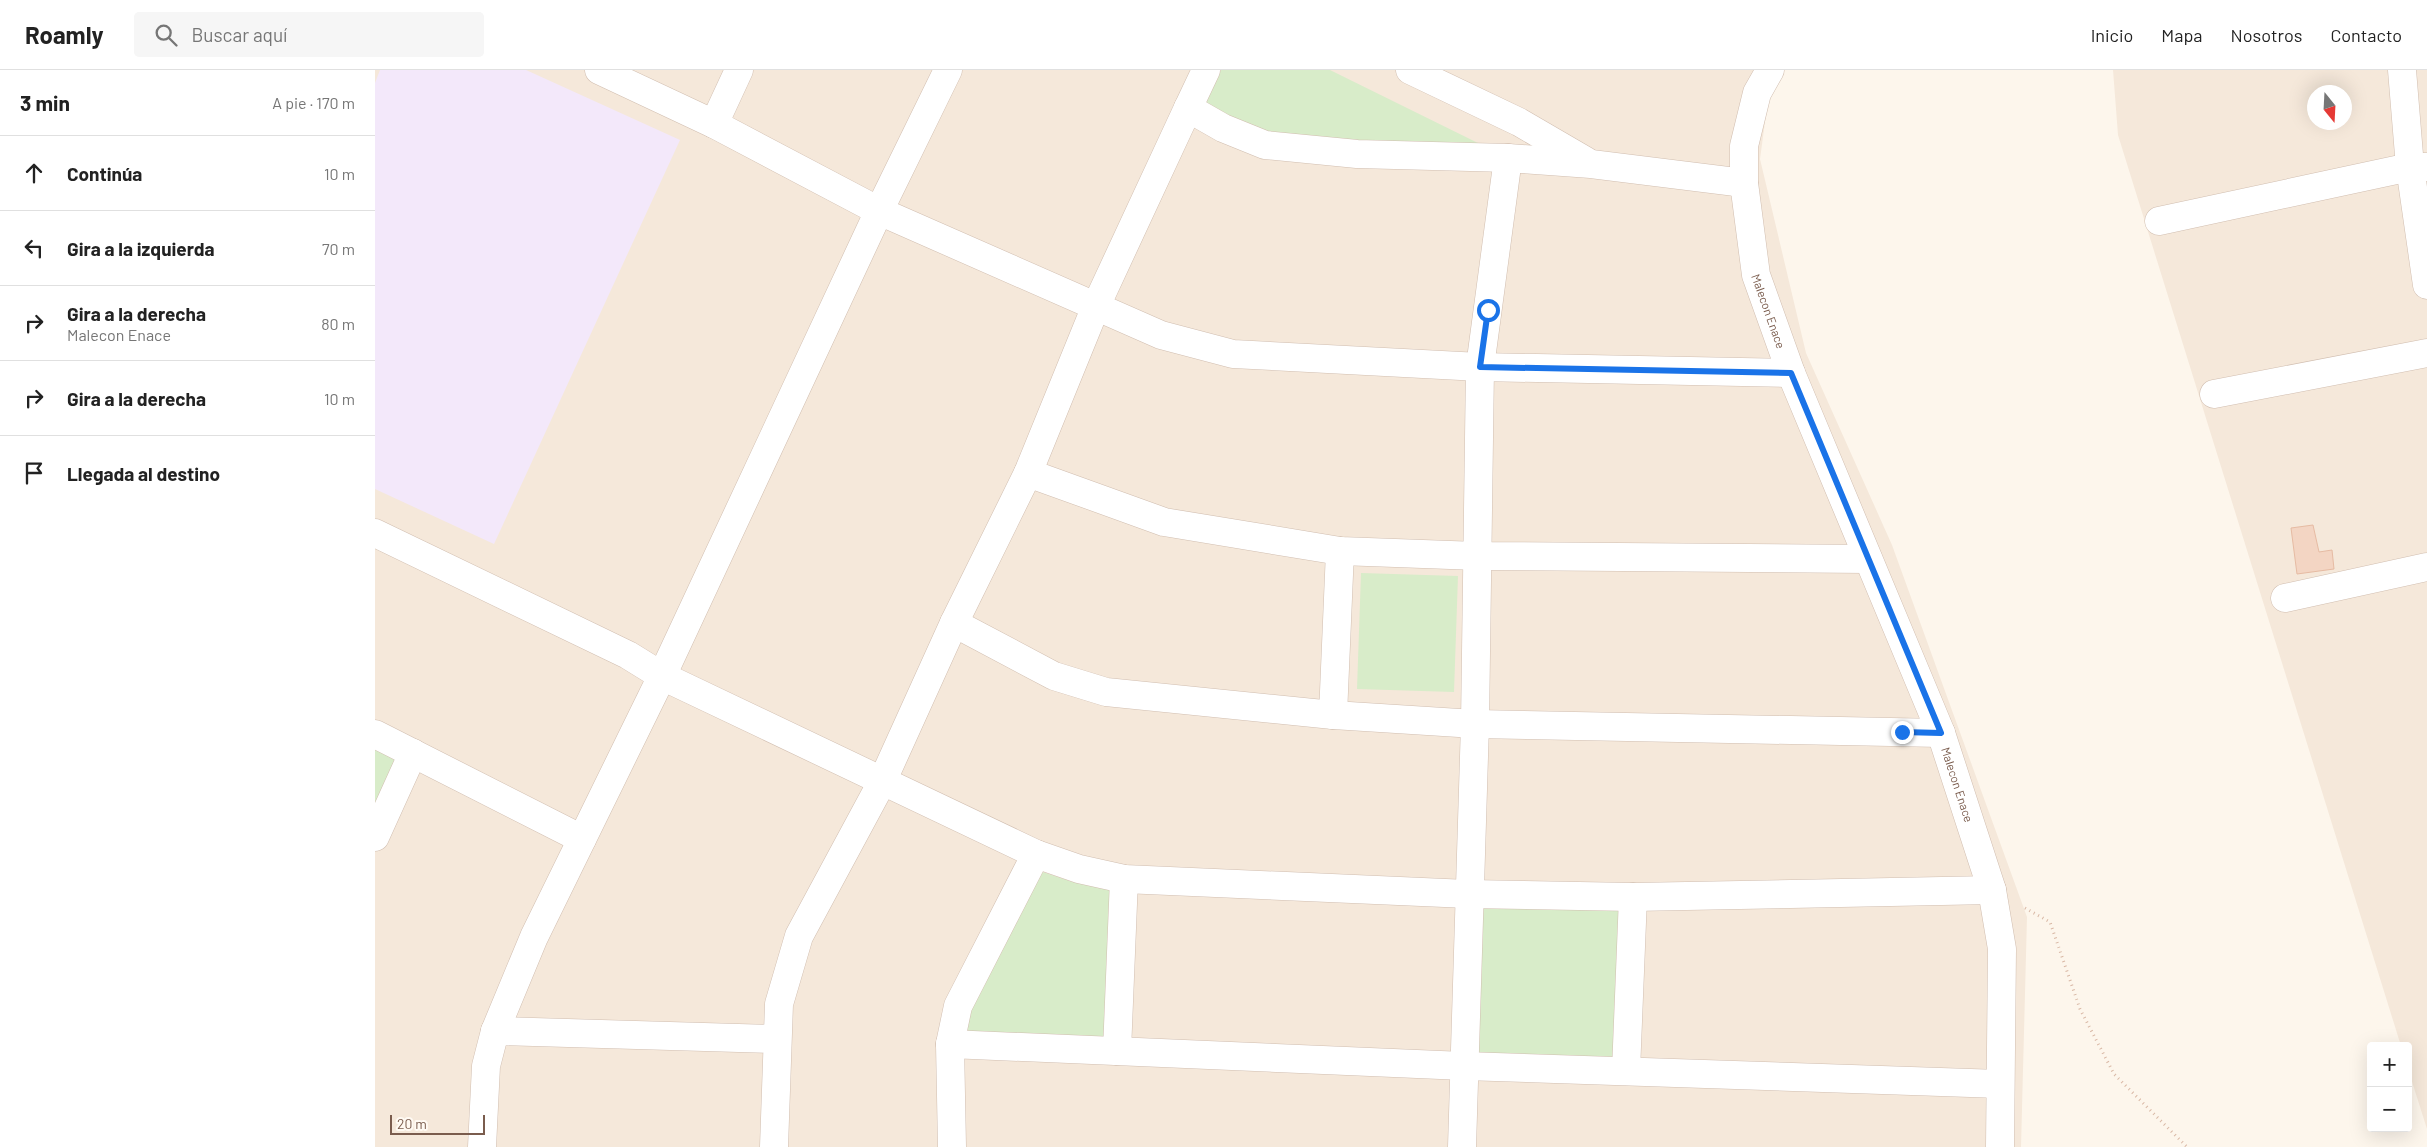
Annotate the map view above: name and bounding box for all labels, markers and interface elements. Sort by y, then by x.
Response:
search box [134,12,484,57]
text: Roamly [25,20,104,49]
icon: search [152,21,180,49]
text: Buscar aquí [192,23,287,46]
text: Inicio [2091,24,2133,46]
text: Mapa [2161,24,2203,46]
text: Nosotros [2231,24,2302,46]
text: Contacto [2330,24,2402,46]
north arrow [2307,85,2352,130]
text: 3 min [20,90,70,115]
text: A pie · 170 m [272,93,355,112]
icon: ahead [20,159,48,187]
text: Continúa [67,162,142,185]
text: 10 m [324,164,355,183]
icon: left [20,234,48,262]
text: Gira a la izquierda [67,237,215,260]
text: 70 m [322,239,355,258]
street label: Malecon Enace [1749,272,1789,350]
route start [1477,299,1500,322]
text: Gira a la derecha [67,302,206,325]
icon: right [20,309,48,337]
text: 80 m [321,314,355,333]
text: Malecon Enace [67,325,171,344]
icon: right [20,384,48,412]
text: Gira a la derecha [67,387,206,410]
text: 10 m [324,389,355,408]
icon: arrive [20,459,48,487]
text: Llegada al destino [67,462,220,485]
route end [1891,721,1914,744]
street label: Malecon Enace [1939,745,1976,824]
map controls [2367,1042,2412,1132]
button: + [2367,1042,2412,1087]
button: − [2367,1087,2412,1132]
scale bar [390,1112,485,1135]
text: 20 m [397,1115,427,1132]

